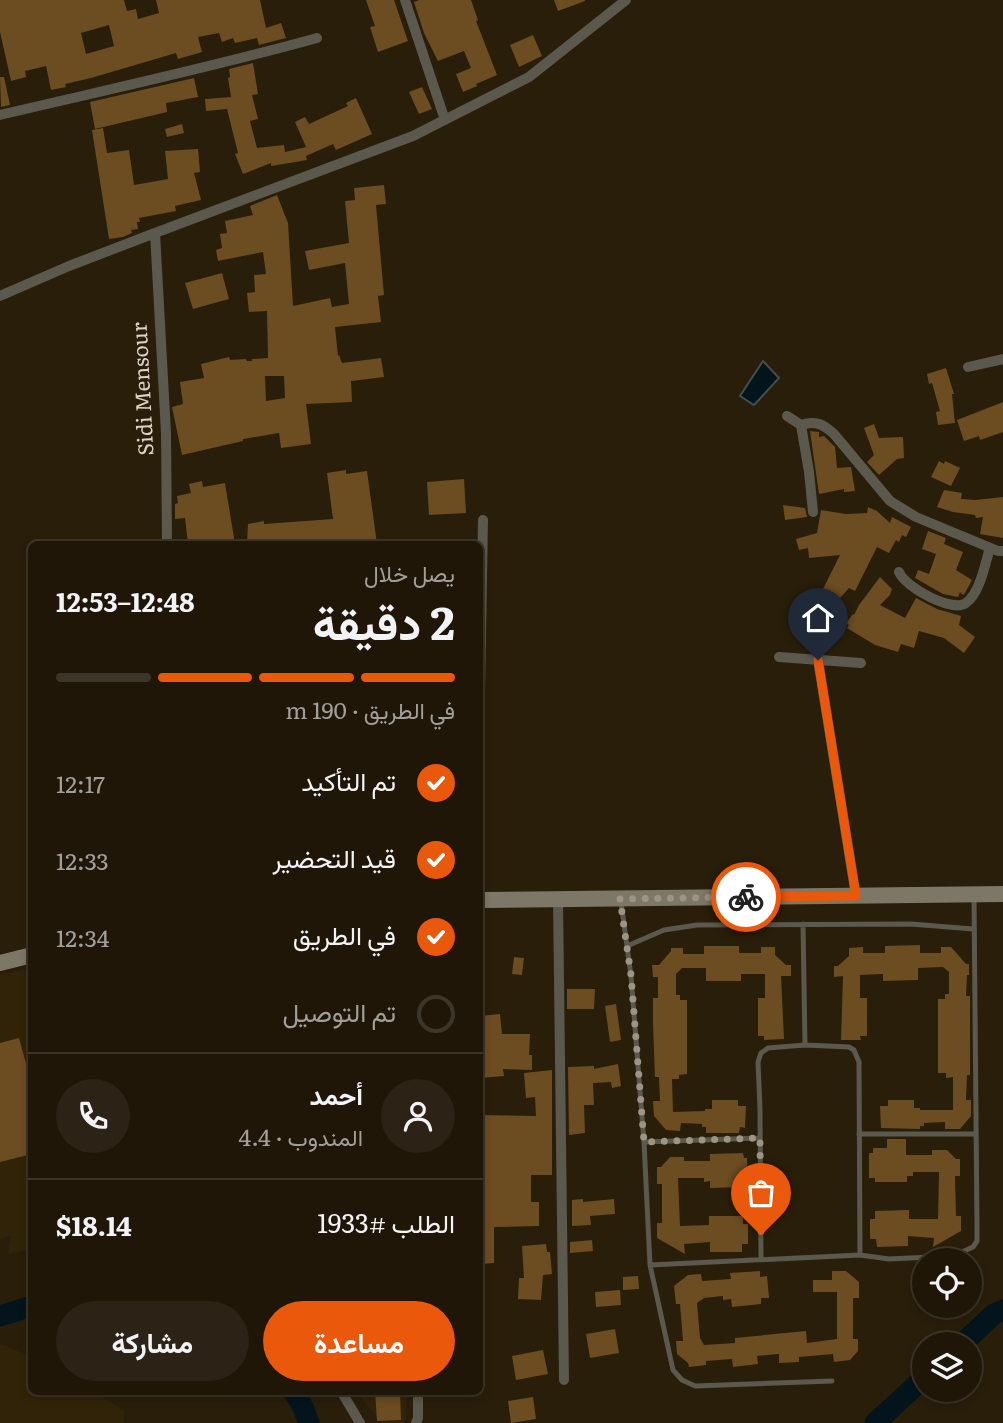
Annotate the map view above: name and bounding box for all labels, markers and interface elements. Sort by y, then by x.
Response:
street label: Sidi Mensour [122,322,159,457]
text: يصل خلال [364,555,455,589]
text: 12:48–12:53 [56,581,195,620]
text: 2 دقيقة [313,586,455,654]
pin [788,588,848,660]
icon: home [799,599,837,637]
text: في الطريق · 190 m [285,692,455,726]
text: تم التأكيد [301,760,396,799]
icon: check [417,764,455,802]
text: 12:17 [56,766,105,800]
text: قيد التحضير [272,837,396,876]
icon: check [417,841,455,879]
text: 12:33 [56,843,109,877]
courier [711,862,781,932]
icon: bike [727,878,765,916]
text: في الطريق [293,914,396,953]
icon: check [417,918,455,956]
text: 12:34 [56,920,109,954]
text: تم التوصيل [282,991,396,1030]
text: أحمد [310,1074,363,1113]
button: phone [56,1079,130,1153]
button: person [381,1079,455,1153]
text: المندوب · 4.4 [239,1119,363,1153]
pin [731,1163,791,1235]
icon: bag [742,1174,780,1212]
text: الطلب #1933 [317,1202,455,1241]
text: $18.14 [56,1205,132,1244]
map controls [912,1248,982,1402]
button: locate [912,1248,982,1318]
button: مشاركة [56,1301,249,1381]
button: مساعدة [263,1301,455,1381]
button: layers [912,1332,982,1402]

